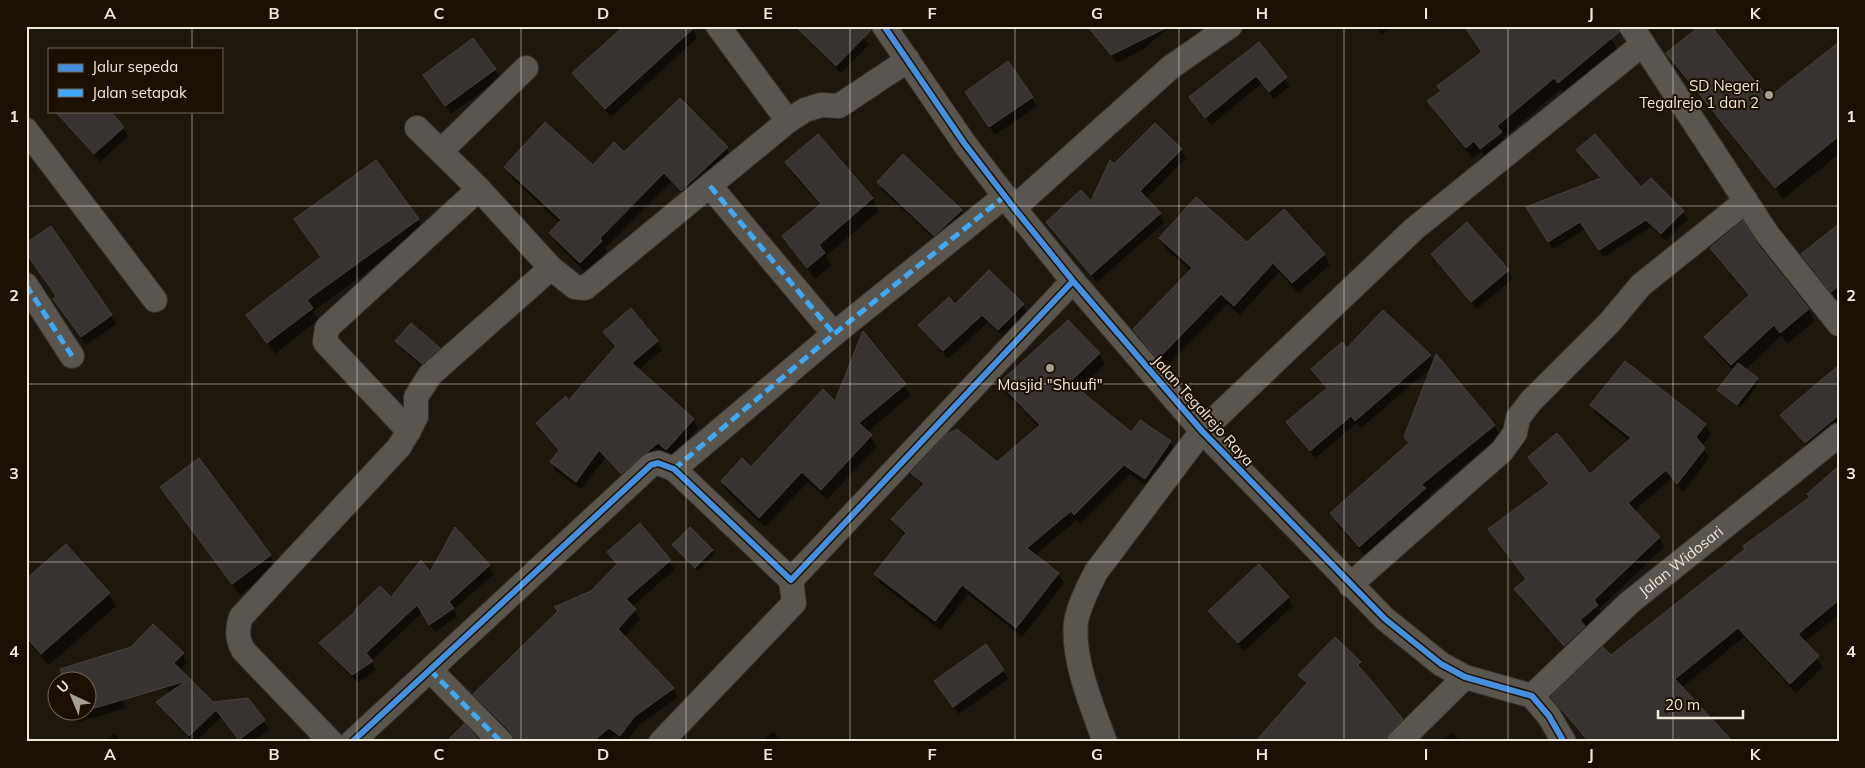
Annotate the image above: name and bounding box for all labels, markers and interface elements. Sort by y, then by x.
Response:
text: A [104,3,116,23]
text: B [268,3,280,23]
text: C [434,3,445,23]
text: D [597,3,609,23]
text: E [763,3,773,23]
text: F [927,3,937,23]
text: G [1091,3,1103,23]
text: H [1256,3,1268,23]
text: I [1424,3,1428,23]
text: J [1588,3,1594,23]
text: K [1750,3,1762,23]
legend [48,48,222,112]
text: Jalur sepeda [92,57,178,76]
place label: SD Negeri Tegalrejo 1 dan 2 [1639,76,1759,112]
text: Jalan setapak [92,83,187,102]
marker: SD Negeri Tegalrejo 1 dan 2 [1763,89,1775,101]
text: 1 [9,106,19,126]
text: 1 [1846,106,1856,126]
text: 2 [9,285,19,305]
text: 2 [1846,285,1856,305]
street label: Jalan Tegalrejo Raya [1149,351,1258,470]
marker: Masjid "Shuufi" [1044,362,1056,374]
place label: Masjid "Shuufi" [997,375,1103,394]
text: 3 [9,463,19,483]
text: 3 [1846,463,1856,483]
street label: Jalan Widosari [1635,522,1727,600]
text: 4 [9,641,19,661]
text: 4 [1846,641,1856,661]
north arrow [48,670,98,720]
text: U [53,677,73,697]
scale bar [1658,688,1742,720]
text: 20 m [1665,695,1700,714]
text: A [104,744,116,764]
text: B [268,744,280,764]
text: C [434,744,445,764]
text: D [597,744,609,764]
text: E [763,744,773,764]
text: F [927,744,937,764]
text: G [1091,744,1103,764]
text: H [1256,744,1268,764]
text: I [1424,744,1428,764]
text: J [1588,744,1594,764]
text: K [1750,744,1762,764]

